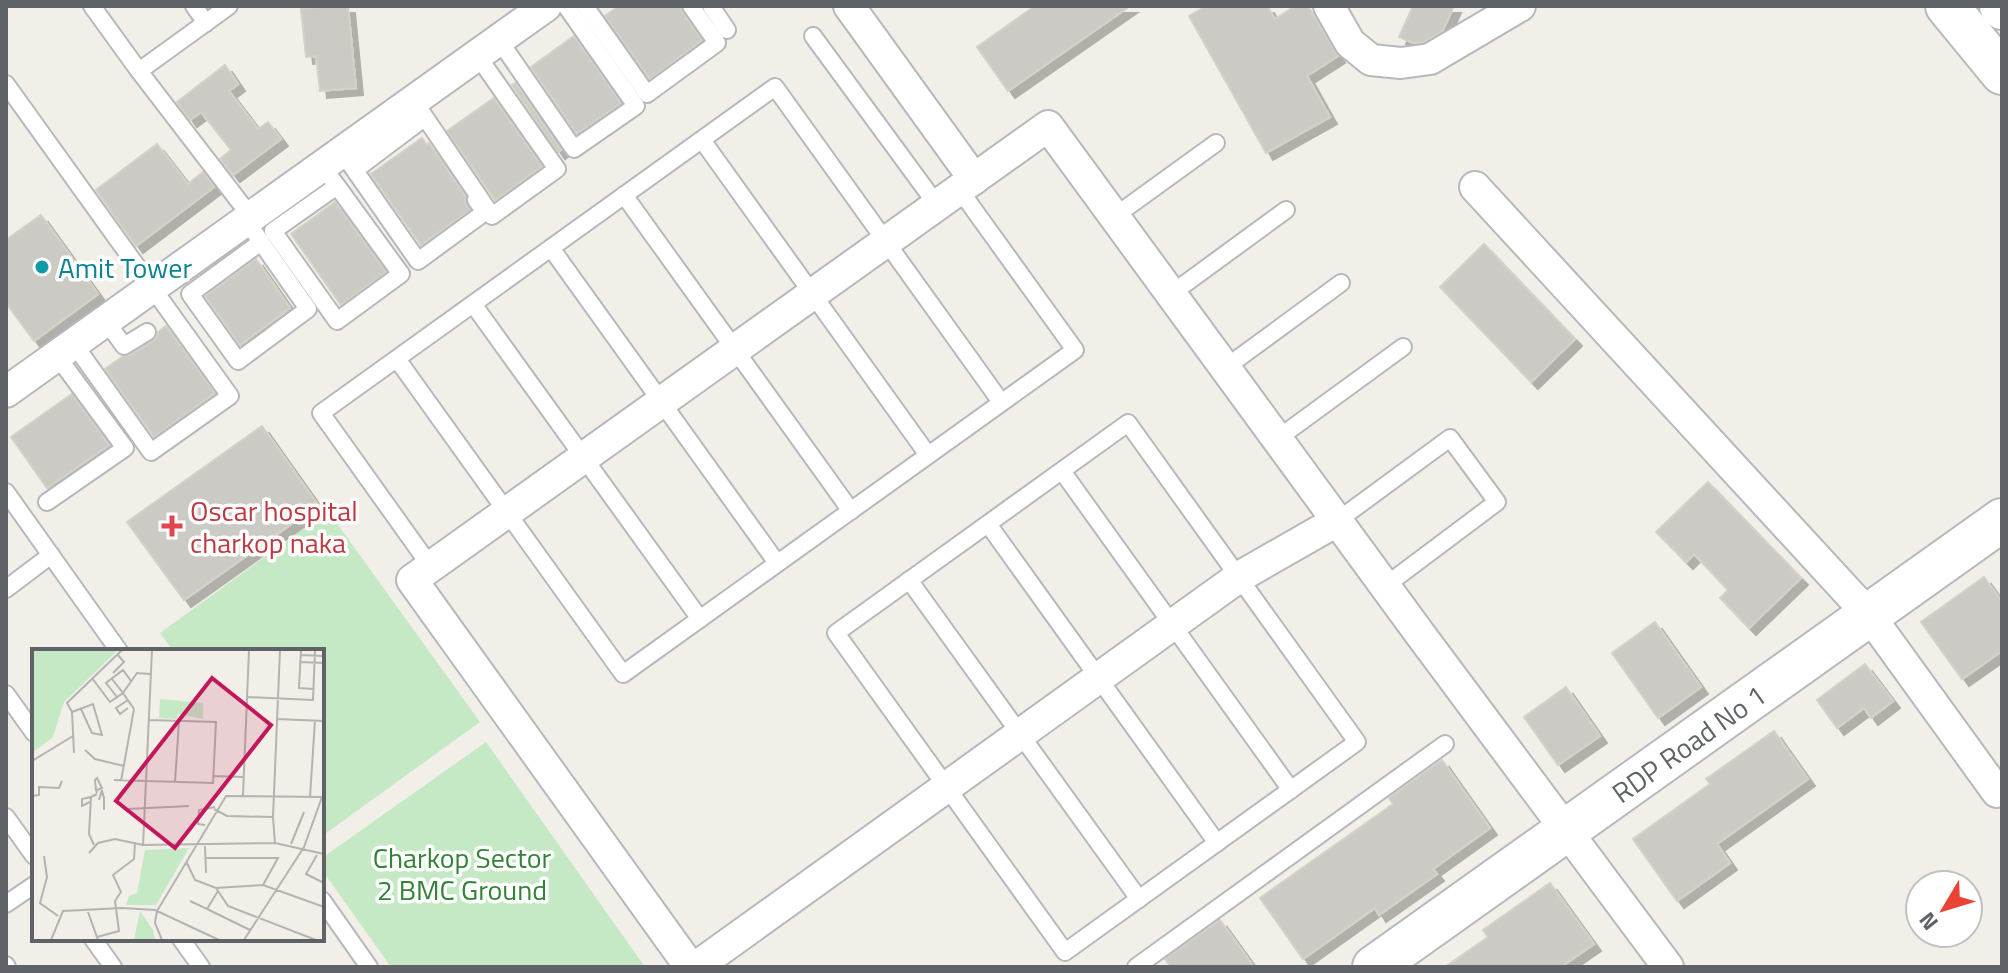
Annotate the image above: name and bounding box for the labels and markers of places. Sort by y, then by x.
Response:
place label: Amit Tower [58,246,192,289]
marker: Amit Tower [33,258,51,276]
place label: Oscar hospital charkop naka [190,489,358,564]
marker: Oscar hospital charkop naka [161,515,183,537]

